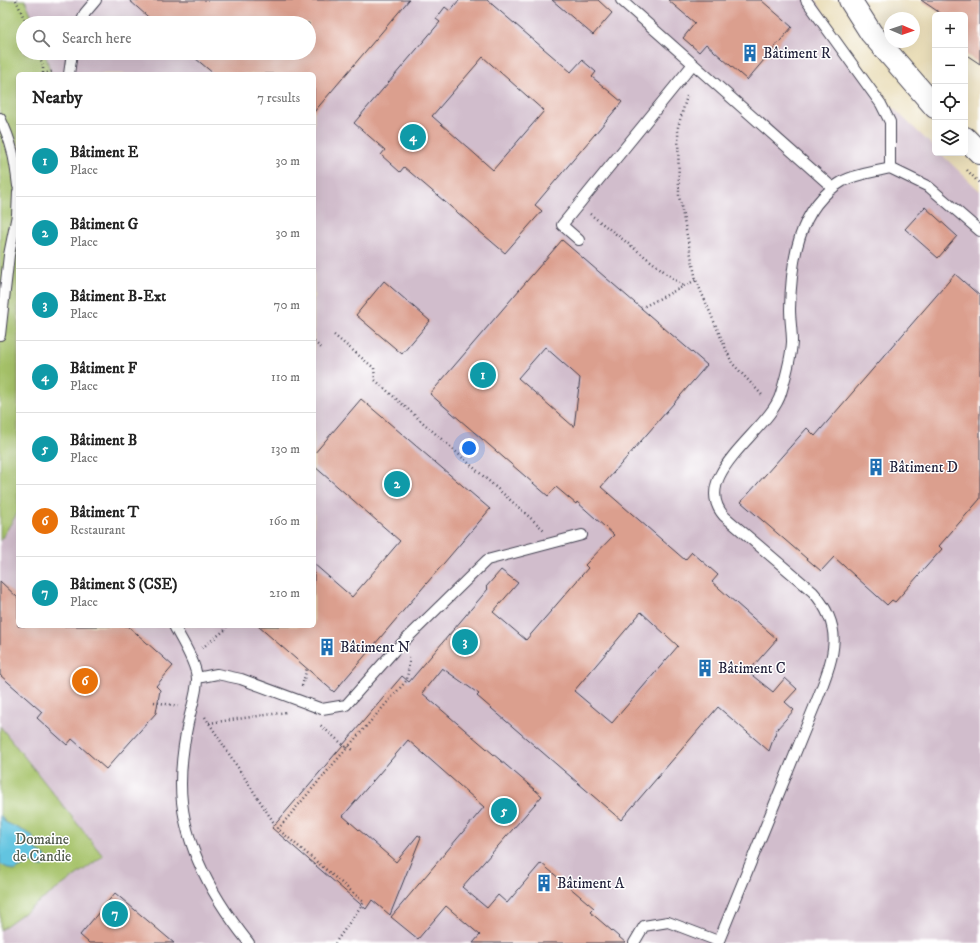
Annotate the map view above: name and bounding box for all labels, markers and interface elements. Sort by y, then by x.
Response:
north arrow [884,12,920,48]
map controls [932,12,968,156]
button: + [932,12,968,48]
search box [16,16,316,60]
icon: search [30,27,52,49]
text: Search here [62,29,131,48]
building icon: Bâtiment R [740,43,760,63]
place label: Bâtiment R [763,44,831,63]
button: − [932,48,968,84]
button: locate [932,84,968,120]
text: Nearby [32,87,82,109]
text: 7 results [257,90,300,106]
button: layers [932,120,968,156]
pin: 4 [400,122,426,152]
text: Bâtiment E [70,143,138,162]
text: 1 [43,153,47,169]
text: 30 m [276,153,300,169]
text: Place [70,162,98,178]
text: Bâtiment G [70,215,138,234]
text: 2 [42,225,48,241]
text: 30 m [276,225,300,241]
text: Place [70,234,98,250]
text: Bâtiment B-Ext [70,287,166,306]
text: 3 [43,297,47,313]
text: 70 m [274,297,300,313]
text: Place [70,306,98,322]
text: Bâtiment F [70,359,137,378]
pin: 1 [470,360,496,390]
text: 4 [41,369,49,385]
text: 110 m [271,369,300,385]
text: Place [70,378,98,394]
text: Bâtiment B [70,431,137,450]
your location [459,438,479,458]
text: 5 [42,441,48,457]
text: 130 m [271,441,300,457]
text: Place [70,450,98,466]
building icon: Bâtiment D [866,457,886,477]
place label: Bâtiment D [889,458,958,477]
pin: 2 [384,469,410,499]
text: Bâtiment T [70,503,139,522]
text: 6 [42,513,48,529]
text: 160 m [269,513,300,529]
text: Restaurant [70,522,126,538]
text: Bâtiment S (CSE) [70,575,177,594]
text: 7 [42,585,48,601]
text: 210 m [269,585,300,601]
text: Place [70,594,98,610]
pin: 3 [452,627,478,657]
building icon: Bâtiment N [317,637,337,657]
place label: Bâtiment N [340,638,410,657]
building icon: Bâtiment C [695,658,715,678]
place label: Bâtiment C [718,659,786,678]
pin: 6 [72,666,98,696]
pin: 5 [491,796,517,826]
park label: Domaine de Candie [13,830,71,866]
building icon: Bâtiment A [534,873,554,893]
place label: Bâtiment A [557,874,625,893]
pin: 7 [102,899,128,929]

